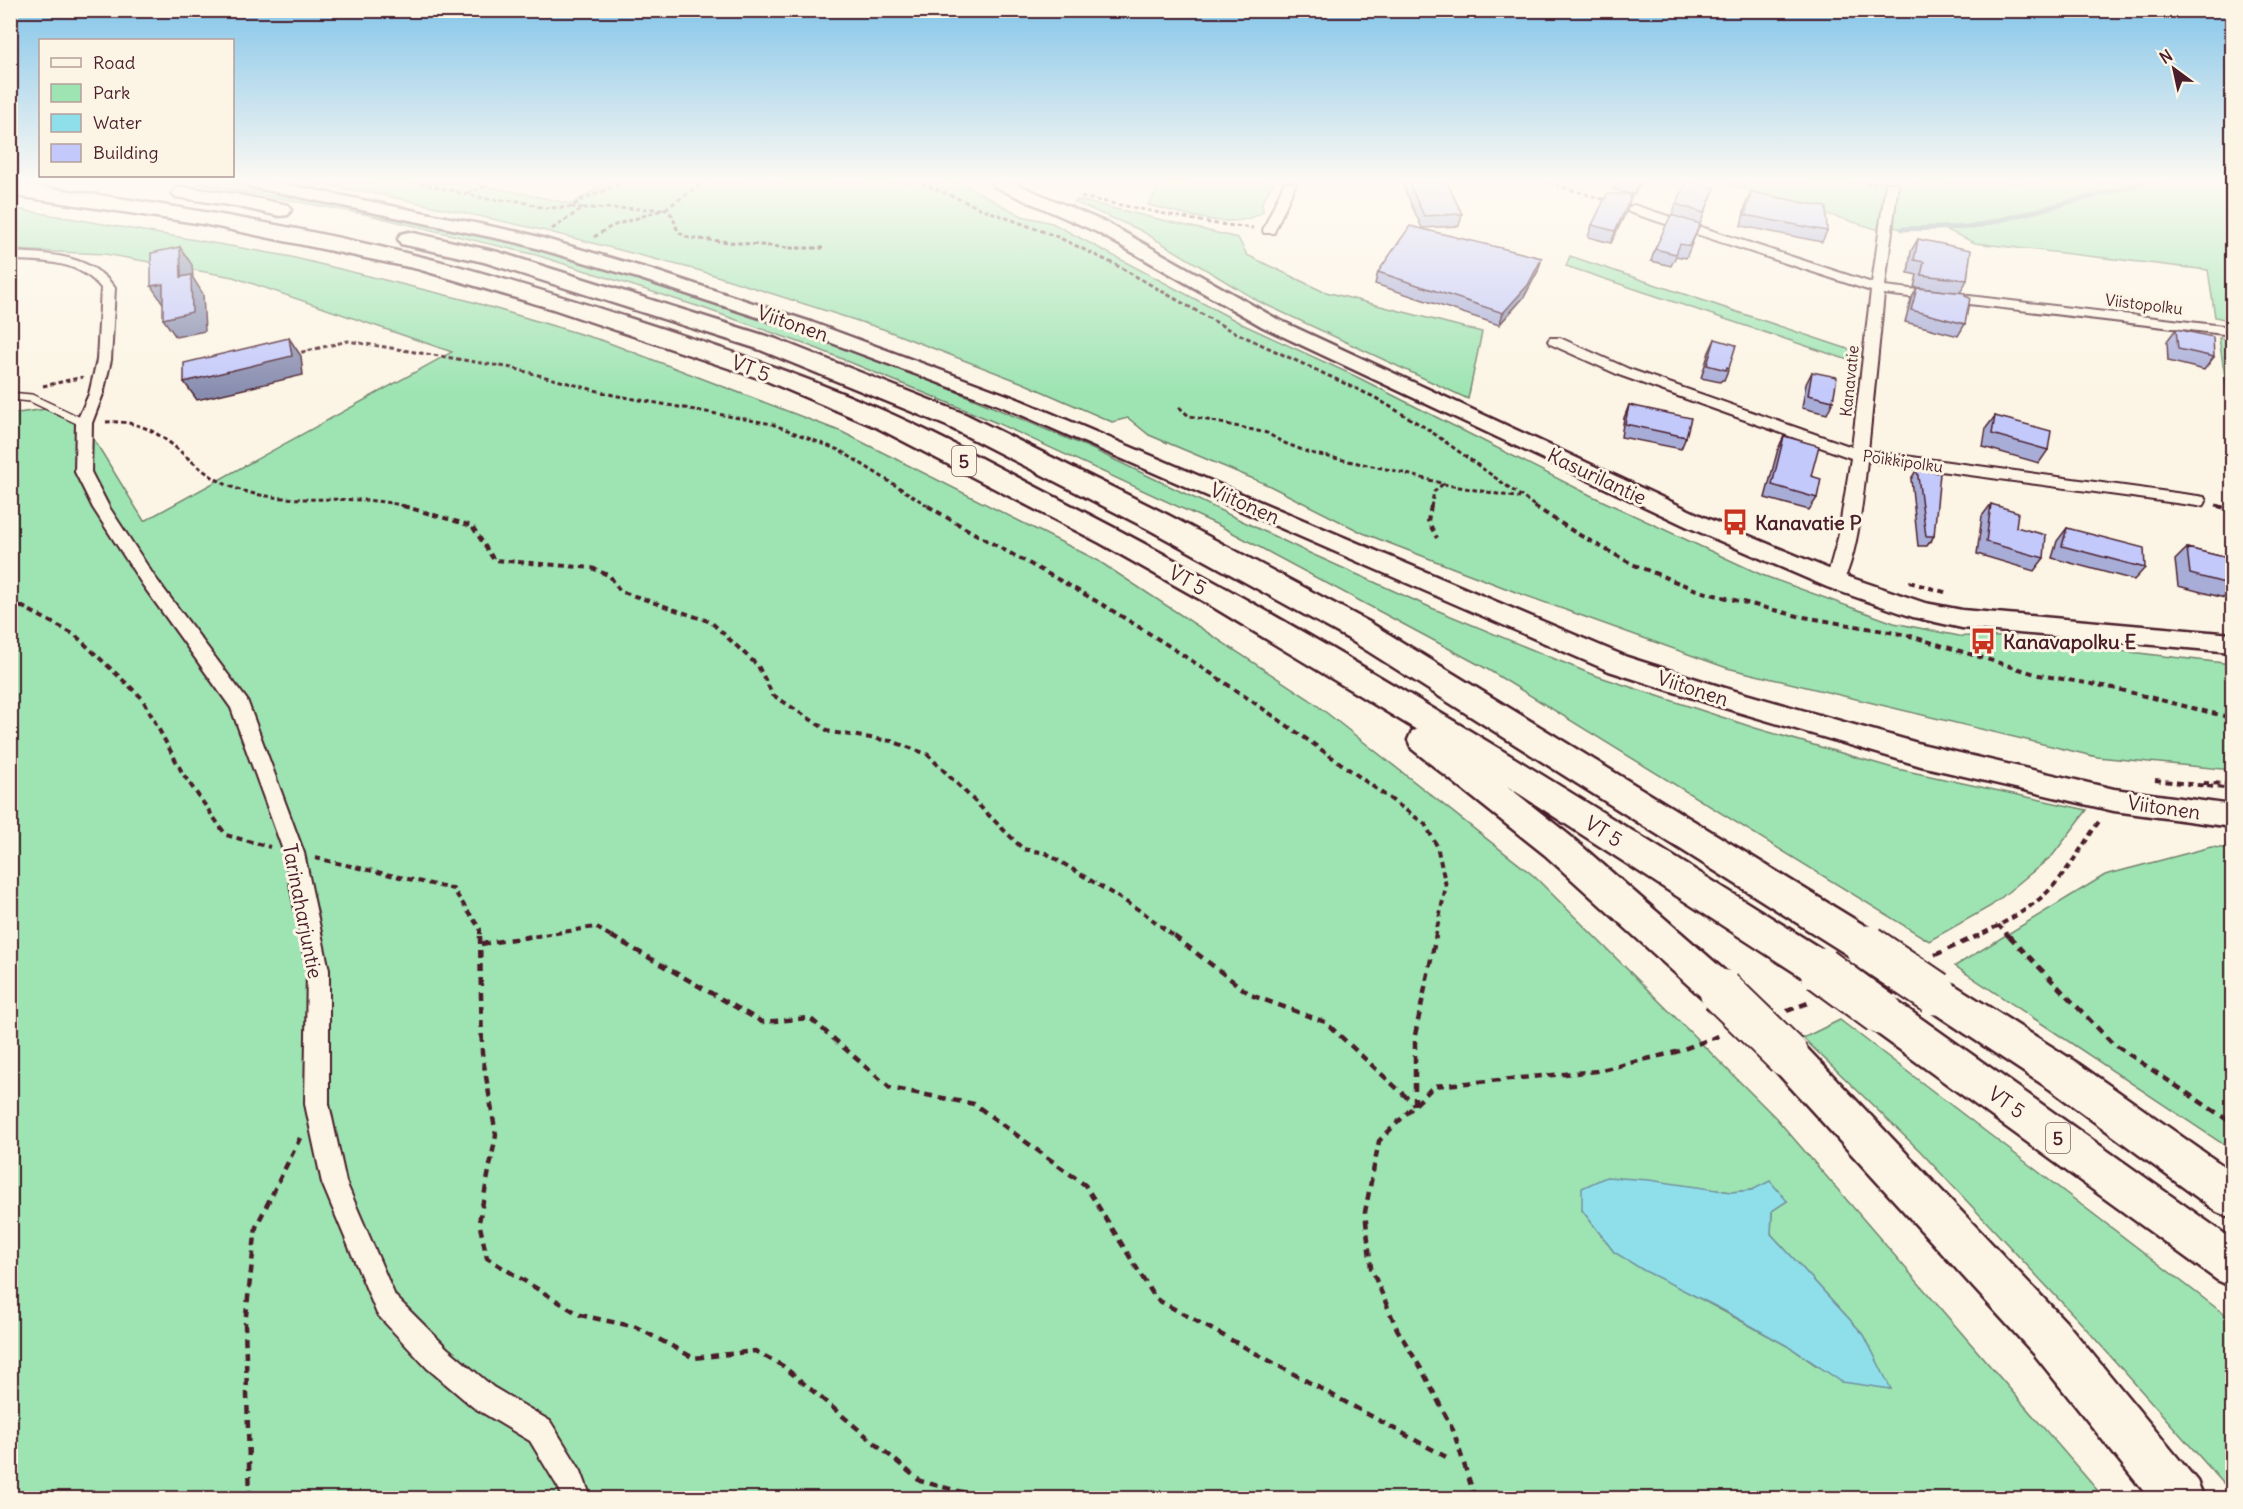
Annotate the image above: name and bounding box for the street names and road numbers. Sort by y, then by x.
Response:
street label: Viistopolku [2104,289,2184,319]
street label: Viitonen [754,299,832,347]
street label: Kanavatie [1835,344,1863,418]
street label: VT 5 [728,349,774,387]
street label: Kasurilantie [1544,442,1650,510]
street label: Poikkipolku [1862,445,1944,477]
road number: 5 [952,446,976,476]
street label: Viitonen [1206,477,1284,529]
street label: VT 5 [1165,560,1211,600]
street label: Viitonen [1654,665,1732,711]
street label: Viitonen [2126,790,2202,824]
street label: VT 5 [1581,810,1627,852]
street label: Tarinaharjuntie [278,841,328,981]
street label: VT 5 [1984,1081,2030,1123]
road number: 5 [2046,1123,2070,1153]

